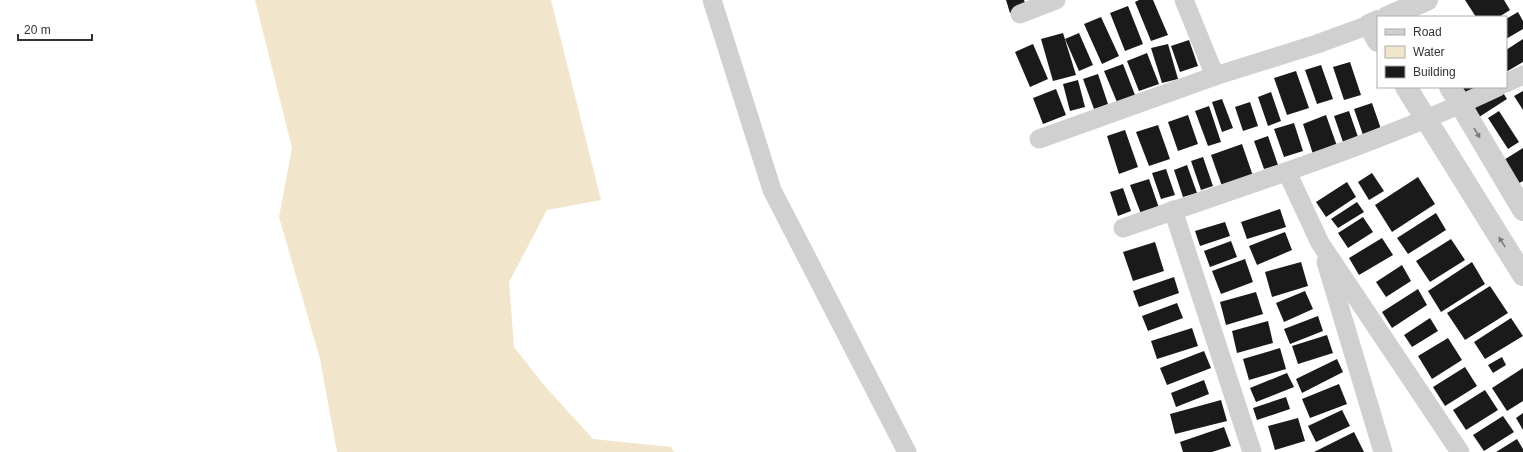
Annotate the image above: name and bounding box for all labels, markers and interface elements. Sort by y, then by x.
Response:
scale bar [18,16,92,42]
legend [1377,16,1507,88]
text: 20 m [24,23,51,37]
text: Road [1413,25,1442,39]
text: Water [1413,45,1445,59]
text: Building [1413,65,1456,79]
one-way arrow [1474,127,1481,139]
one-way arrow [1499,236,1506,247]

